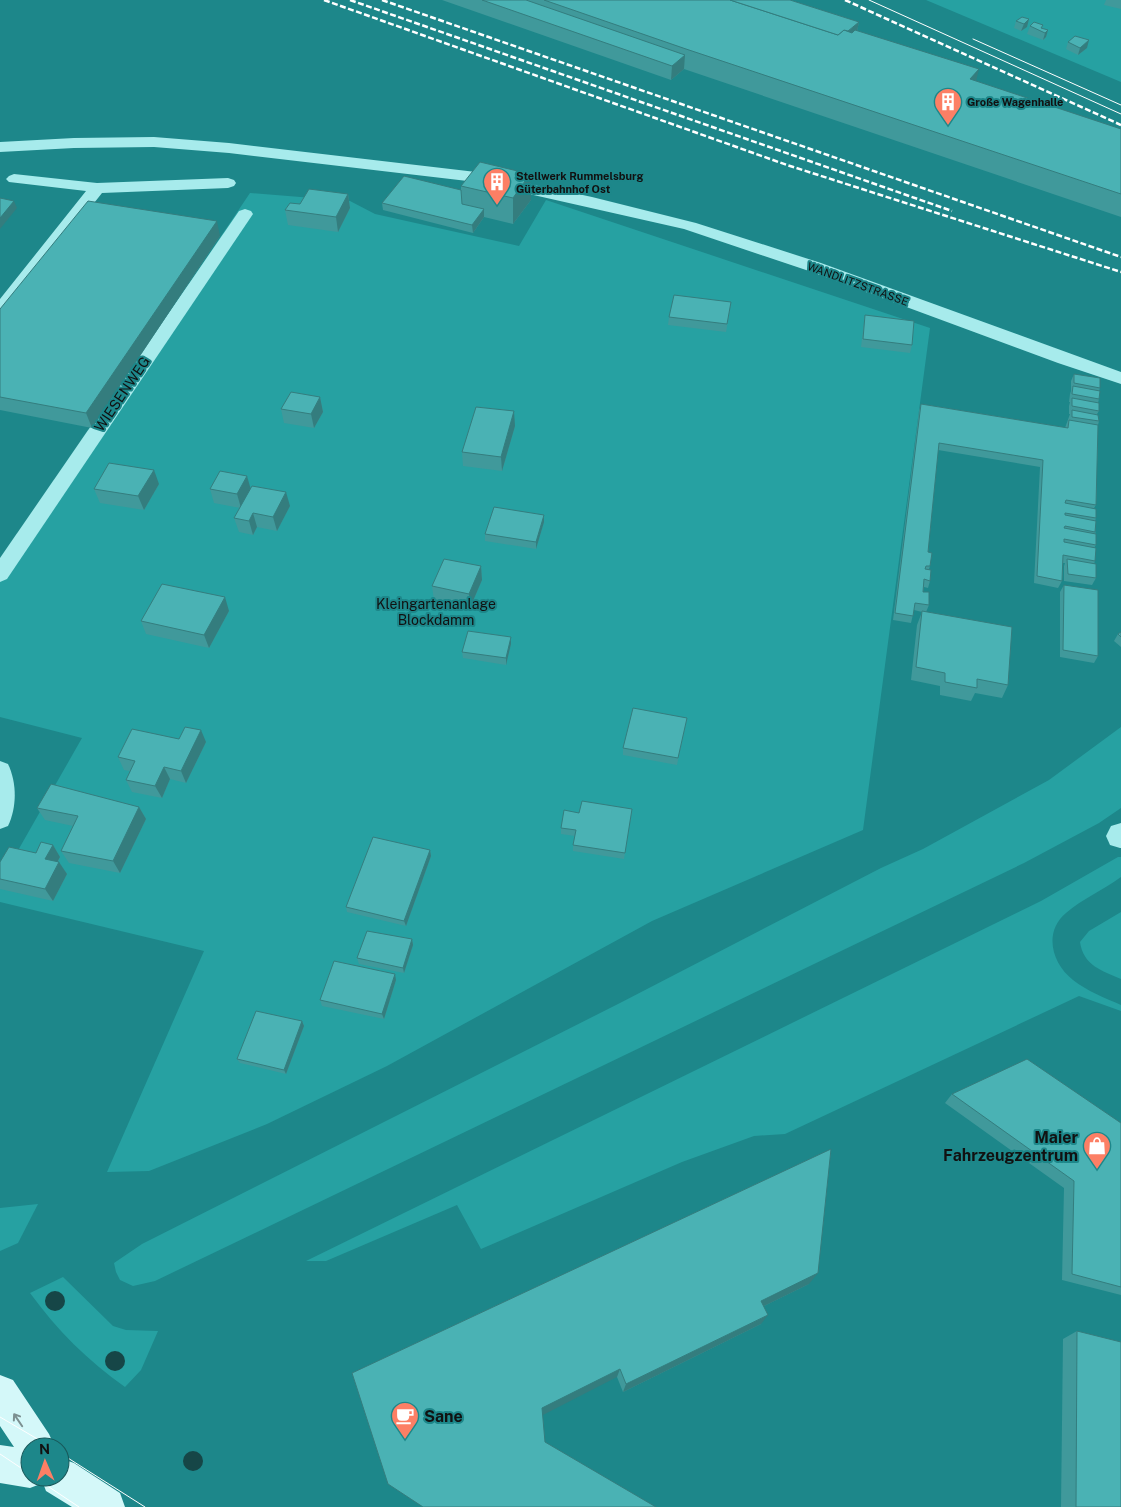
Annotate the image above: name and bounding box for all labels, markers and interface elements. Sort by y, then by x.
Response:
building icon: Große Wagenhalle [933,87,963,126]
place label: Große Wagenhalle [967,96,1063,108]
building icon: Stellwerk Rummelsburg Güterbahnhof Ost [482,167,512,206]
place label: Stellwerk Rummelsburg Güterbahnhof Ost [516,170,643,195]
street label: WANDLITZSTRASSE [806,260,910,308]
street label: WIESENWEG [91,353,153,435]
park label: Kleingartenanlage Blockdamm [376,596,496,628]
place label: Maier Fahrzeugzentrum [943,1128,1078,1165]
shop icon: Maier Fahrzeugzentrum [1082,1131,1112,1170]
cafe icon: Sane [390,1401,420,1440]
place label: Sane [424,1407,463,1426]
one-way arrow [13,1413,23,1427]
north arrow [20,1437,70,1487]
text: N [39,1441,50,1457]

